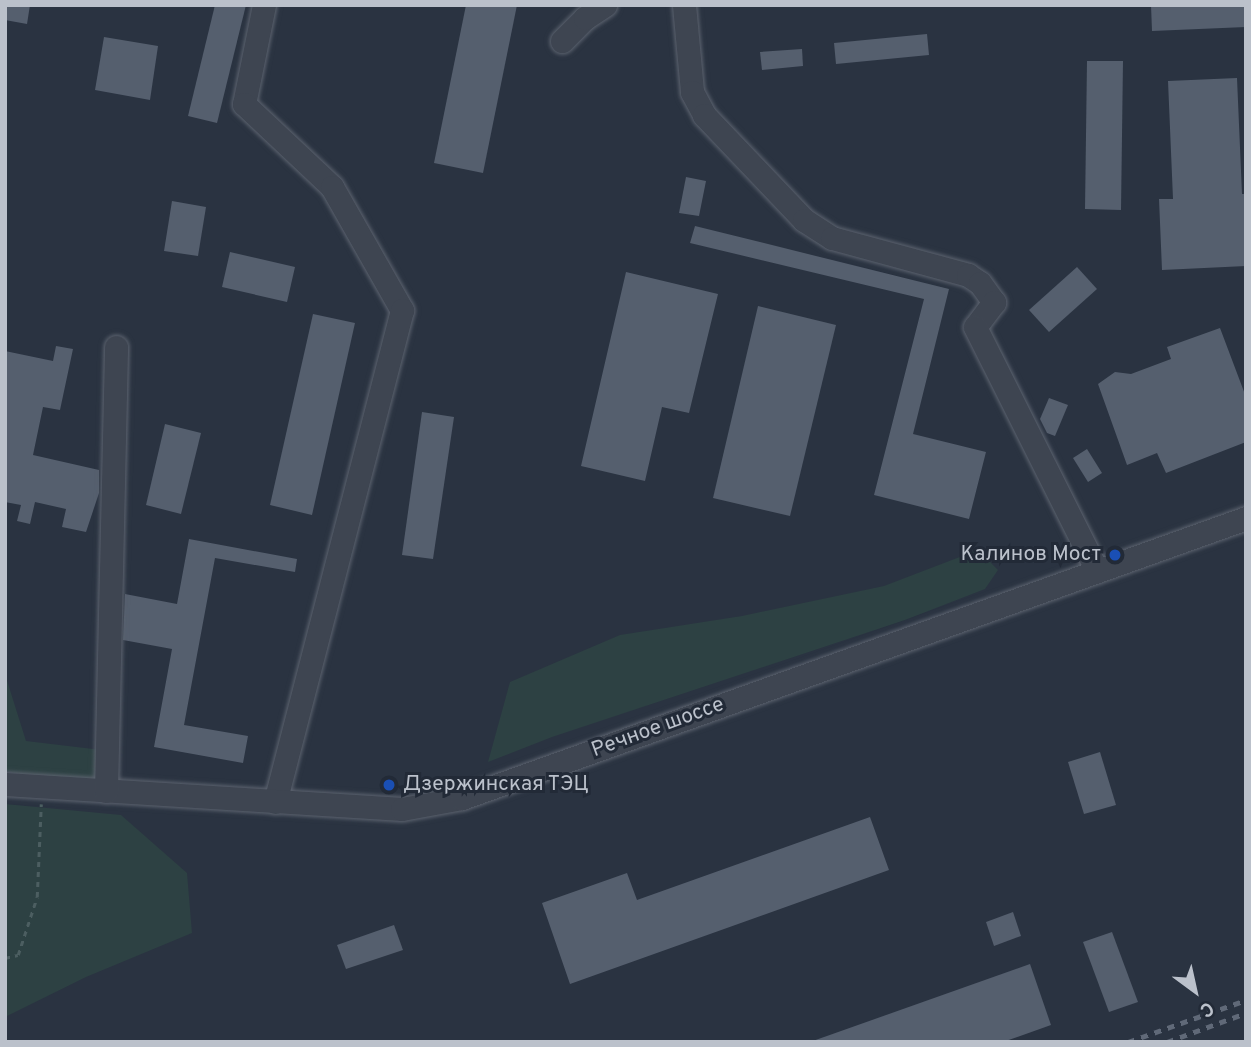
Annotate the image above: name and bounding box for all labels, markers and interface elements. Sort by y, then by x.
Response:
place label: Калинов Мост [960,542,1101,568]
marker: Калинов Мост [1107,547,1123,563]
street label: Речное шоссе [588,692,728,764]
place label: Дзержинская ТЭЦ [403,772,590,798]
marker: Дзержинская ТЭЦ [381,777,397,793]
north arrow [1160,956,1230,1026]
text: С [1195,995,1218,1022]

